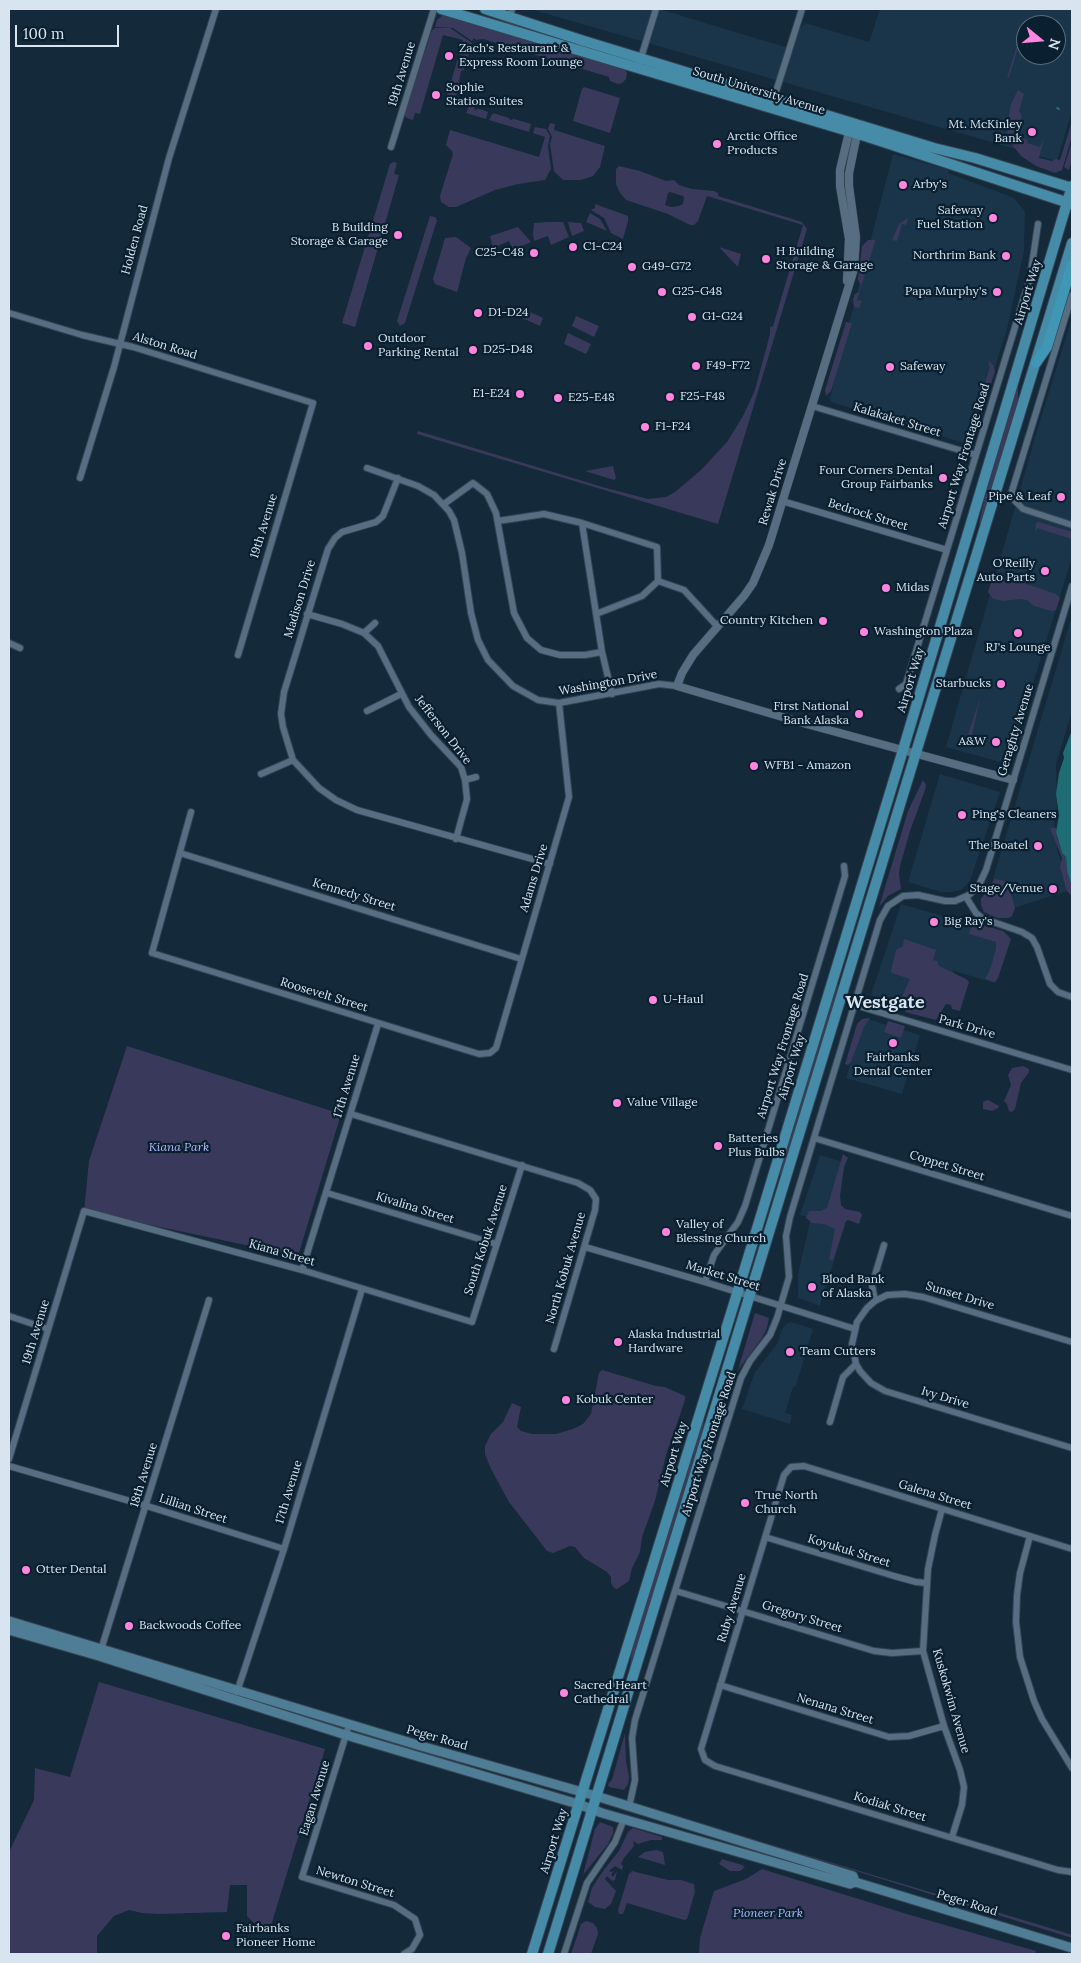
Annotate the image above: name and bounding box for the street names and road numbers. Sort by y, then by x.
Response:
street label: 19th Avenue [385,40,419,108]
street label: South University Avenue [691,64,827,118]
street label: Holden Road [119,204,151,276]
street label: Airport Way [1011,258,1045,326]
street label: Alston Road [131,329,199,363]
street label: Airport Way Frontage Road [935,382,993,530]
street label: Kalakaket Street [851,400,943,440]
street label: Rewak Drive [756,457,790,527]
street label: 19th Avenue [247,492,281,560]
street label: Bedrock Street [826,496,910,534]
street label: Madison Drive [281,558,319,640]
street label: Airport Way [894,646,928,714]
street label: Washington Drive [558,667,658,699]
street label: Geraghty Avenue [995,682,1037,778]
street label: Jefferson Drive [412,693,474,767]
street label: Adams Drive [517,842,551,914]
street label: Kennedy Street [311,876,397,914]
street label: Airport Way Frontage Road [754,972,812,1120]
street label: Roosevelt Street [278,975,370,1015]
street label: Park Drive [937,1012,997,1042]
street label: Airport Way [775,1033,809,1101]
street label: 17th Avenue [331,1053,363,1119]
street label: Coppet Street [908,1148,986,1184]
street label: South Kobuk Avenue [461,1183,511,1297]
street label: Kivalina Street [374,1189,456,1227]
street label: North Kobuk Avenue [543,1210,589,1326]
street label: Kiana Street [247,1237,317,1269]
street label: Market Street [684,1258,762,1294]
street label: Sunset Drive [924,1279,996,1313]
street label: 19th Avenue [19,1298,53,1366]
street label: Airport Way Frontage Road [679,1370,739,1518]
street label: Ivy Drive [919,1384,971,1412]
street label: Airport Way [657,1420,691,1488]
street label: 18th Avenue [127,1441,161,1509]
street label: 17th Avenue [273,1459,305,1525]
street label: Galena Street [897,1477,973,1513]
street label: Lillian Street [157,1491,229,1527]
street label: Koyukuk Street [806,1532,892,1570]
street label: Ruby Avenue [715,1572,749,1644]
street label: Gregory Street [760,1598,844,1636]
street label: Kuskokwim Avenue [929,1647,973,1755]
street label: Nenana Street [795,1690,875,1728]
street label: Peger Road [405,1722,469,1754]
street label: Eagan Avenue [297,1759,333,1837]
street label: Kodiak Street [852,1789,928,1825]
street label: Airport Way [537,1807,571,1875]
street label: Newton Street [314,1863,396,1901]
street label: Peger Road [935,1887,999,1919]

